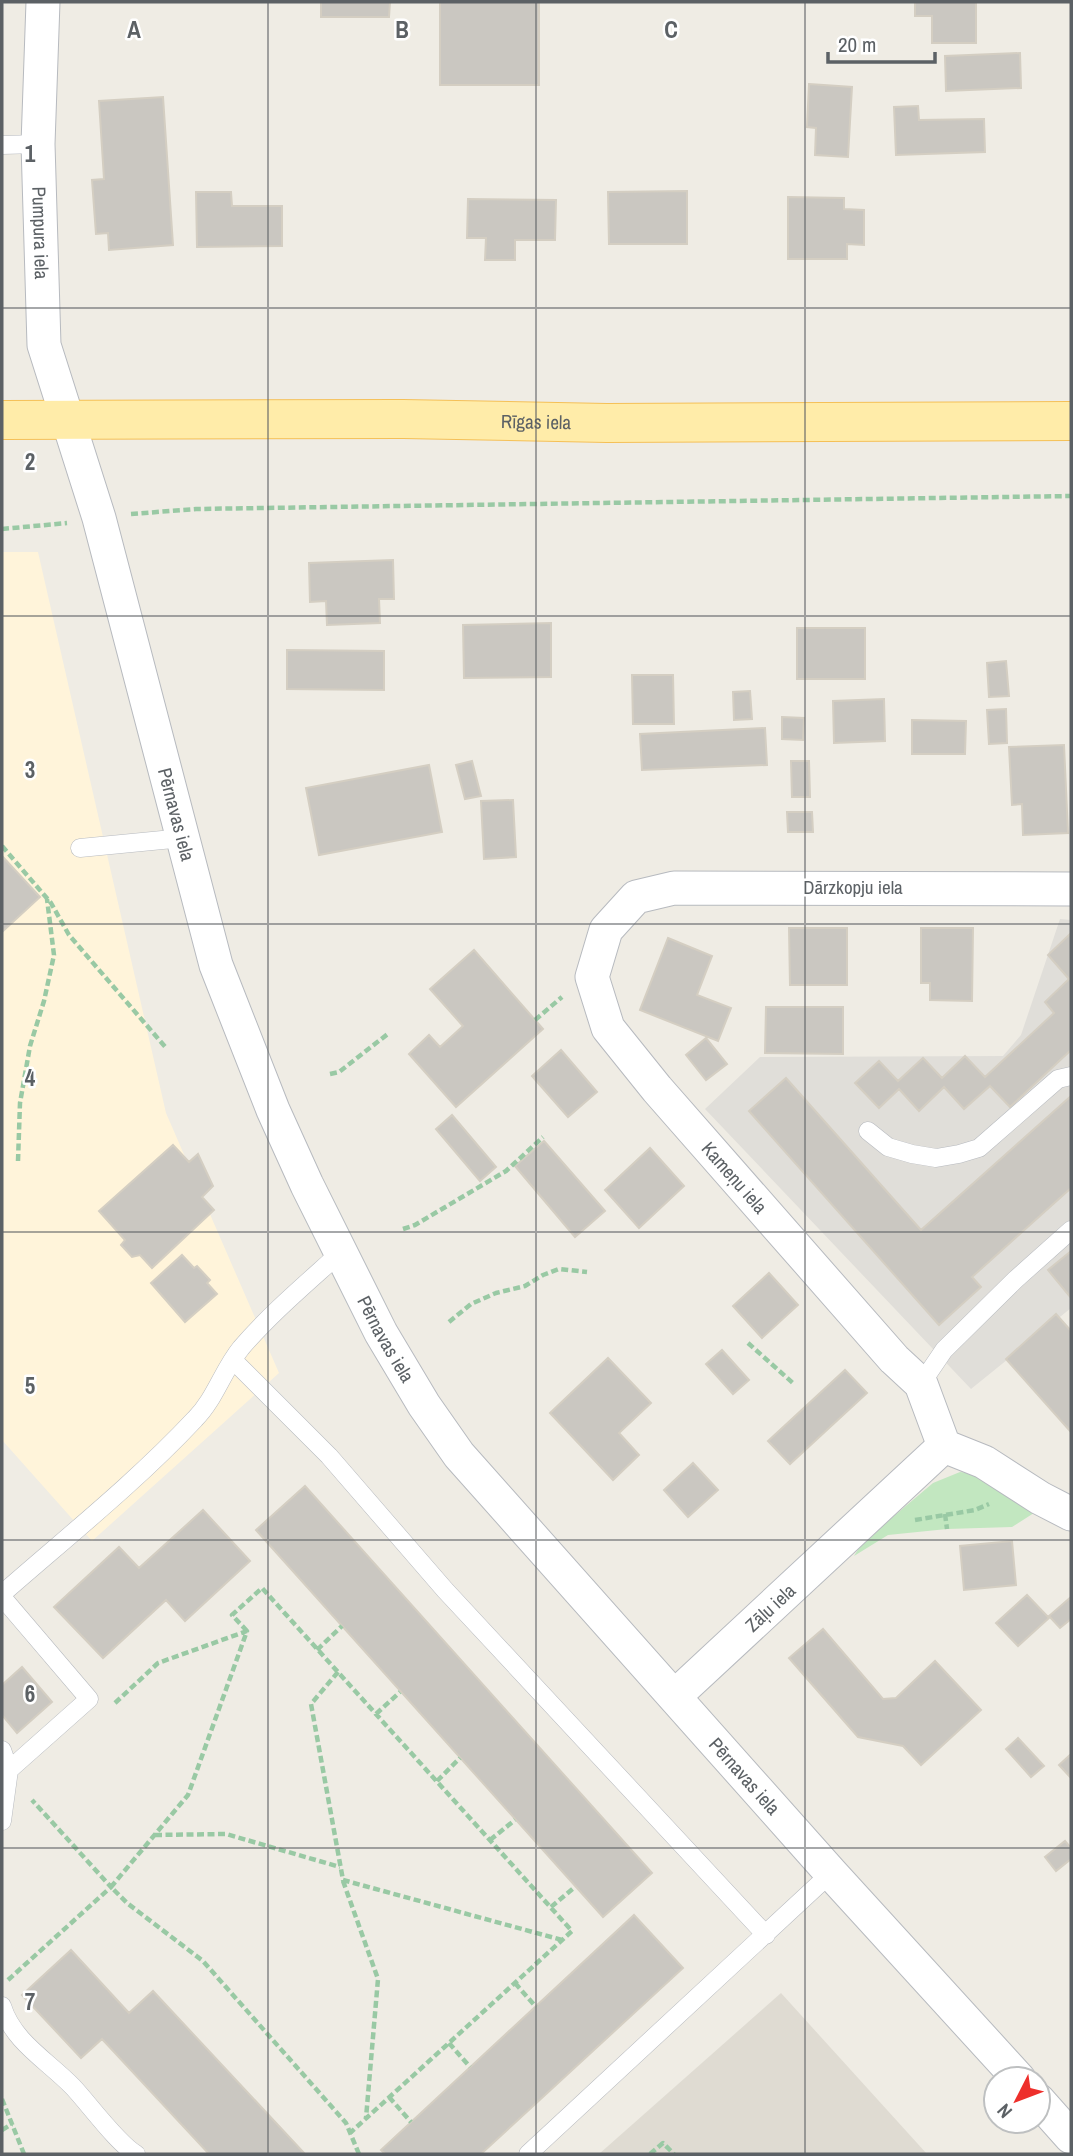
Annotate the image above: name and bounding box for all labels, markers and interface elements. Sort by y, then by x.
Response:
text: A [127,14,141,45]
text: B [395,14,409,45]
text: C [664,14,678,45]
scale bar [828,21,935,65]
text: 20 m [838,30,876,59]
text: 1 [25,138,36,169]
street label: Pumpura iela [26,186,55,280]
street label: Rīgas iela [501,408,572,435]
text: 2 [25,446,35,477]
text: 3 [25,754,35,785]
street label: Pērnavas iela [152,765,201,864]
street label: Dārzkopju iela [803,874,903,900]
text: 4 [25,1062,36,1093]
street label: Kameņu iela [696,1136,773,1219]
street label: Pērnavas iela [351,1291,421,1387]
text: 5 [25,1370,35,1401]
street label: Zāļu iela [739,1577,801,1637]
text: 6 [25,1678,35,1709]
street label: Pērnavas iela [703,1732,786,1821]
text: 7 [25,1986,35,2017]
north arrow [982,2065,1052,2135]
text: N [991,2098,1018,2124]

